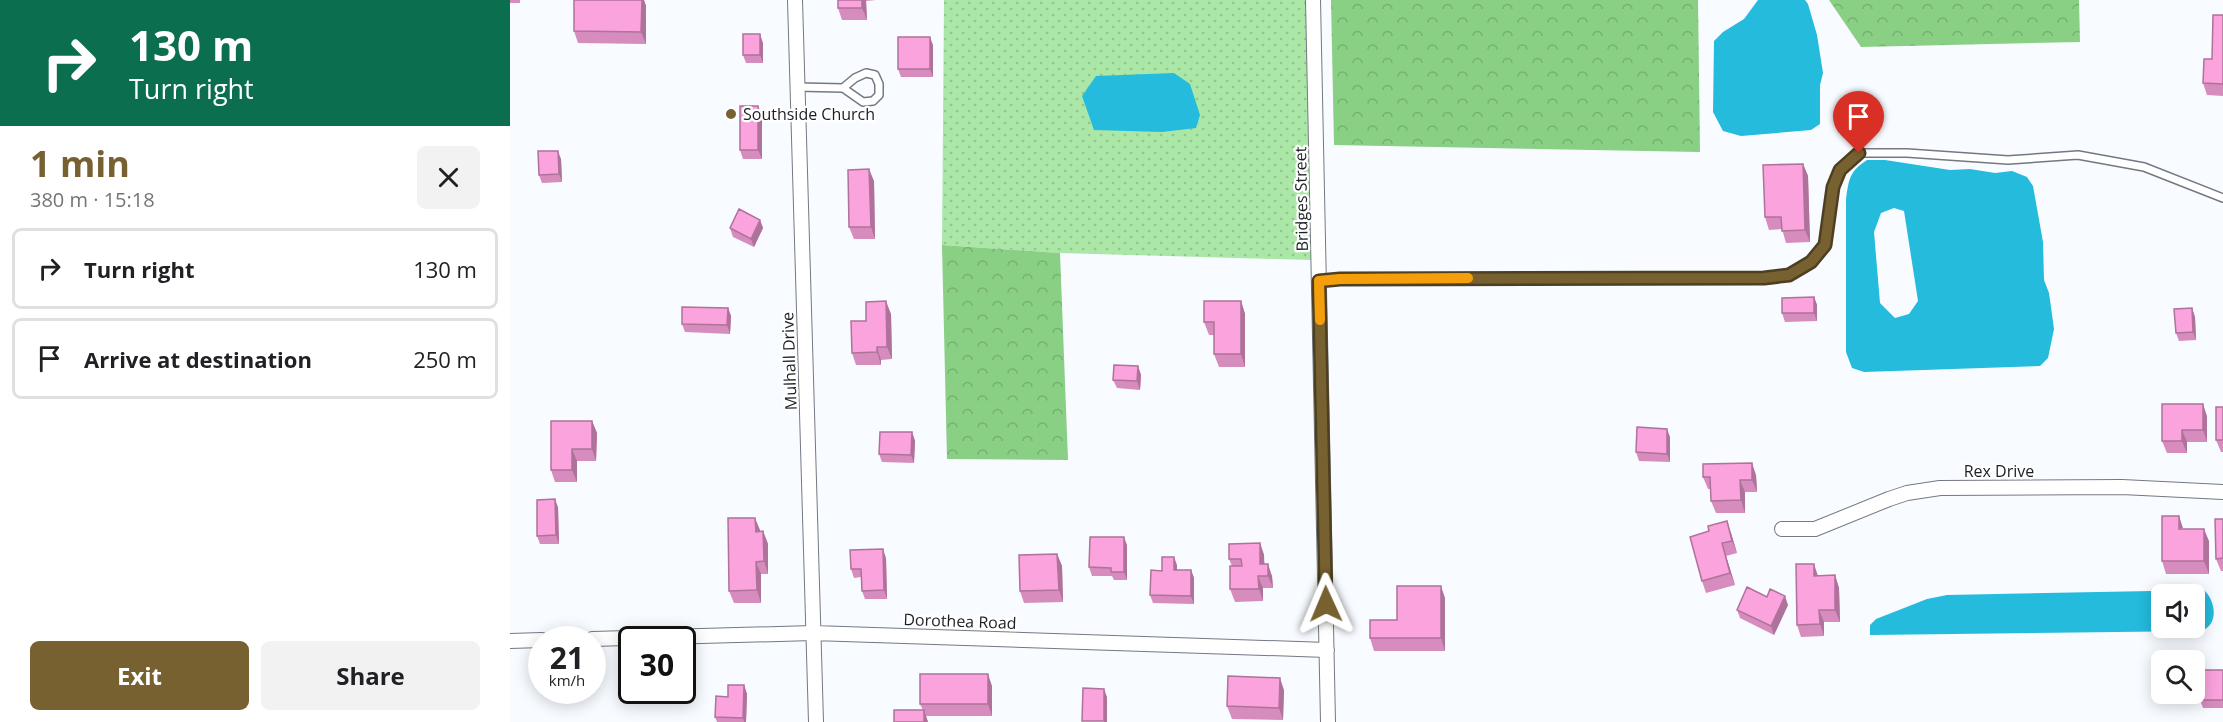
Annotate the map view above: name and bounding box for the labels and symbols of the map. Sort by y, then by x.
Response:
pin [1833,91,1884,153]
place label: Southside Church [743,103,875,125]
marker: Southside Church [724,107,738,121]
street label: Bridges Street [1289,146,1313,252]
street label: Mulhall Drive [776,311,802,411]
street label: Rex Drive [1964,460,2034,482]
position arrow [1294,572,1358,636]
street label: Dorothea Road [903,608,1017,634]
speed limit sign: 30 [618,626,696,704]

